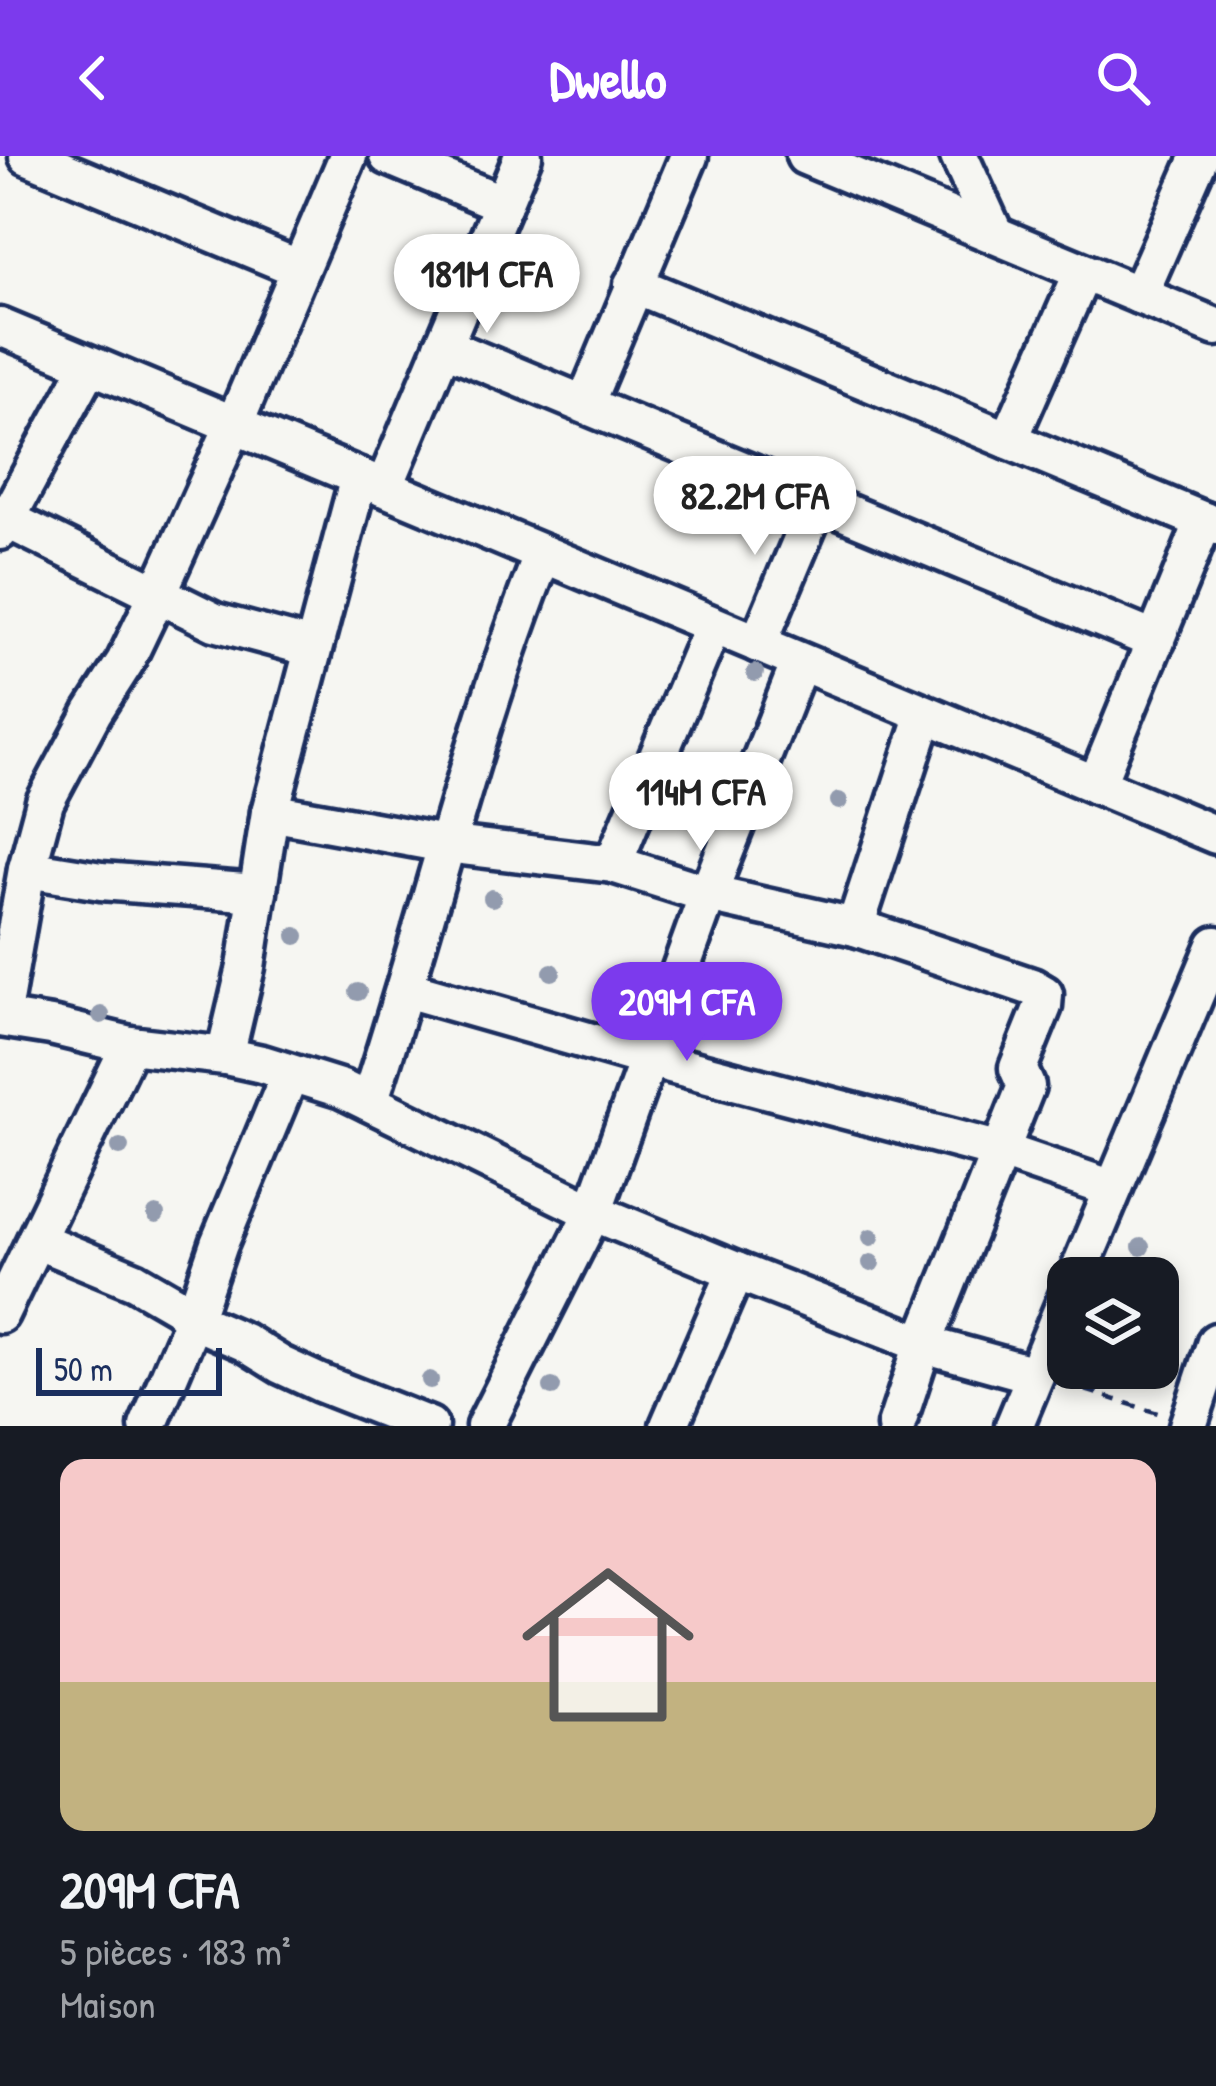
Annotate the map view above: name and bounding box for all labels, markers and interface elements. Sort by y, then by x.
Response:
text: Dwello [549,42,667,115]
icon: back [60,45,126,111]
icon: search [1090,45,1156,111]
pin: 181M CFA [363,234,611,336]
text: 181M CFA [421,246,553,299]
pin: 82.2M CFA [618,456,892,558]
text: 82.2M CFA [681,468,829,521]
pin: 114M CFA [577,752,825,854]
text: 114M CFA [636,764,766,817]
pin: 209M CFA [563,962,811,1064]
text: 209M CFA [618,974,756,1027]
map controls [1047,1257,1179,1389]
button: layers [1047,1257,1179,1389]
scale bar [36,1342,222,1395]
text: 50 m [54,1347,113,1391]
icon: home [500,1537,716,1753]
text: 209M CFA [60,1855,239,1924]
text: 5 pièces · 183 m² [60,1924,291,1977]
text: Maison [60,1977,156,2030]

